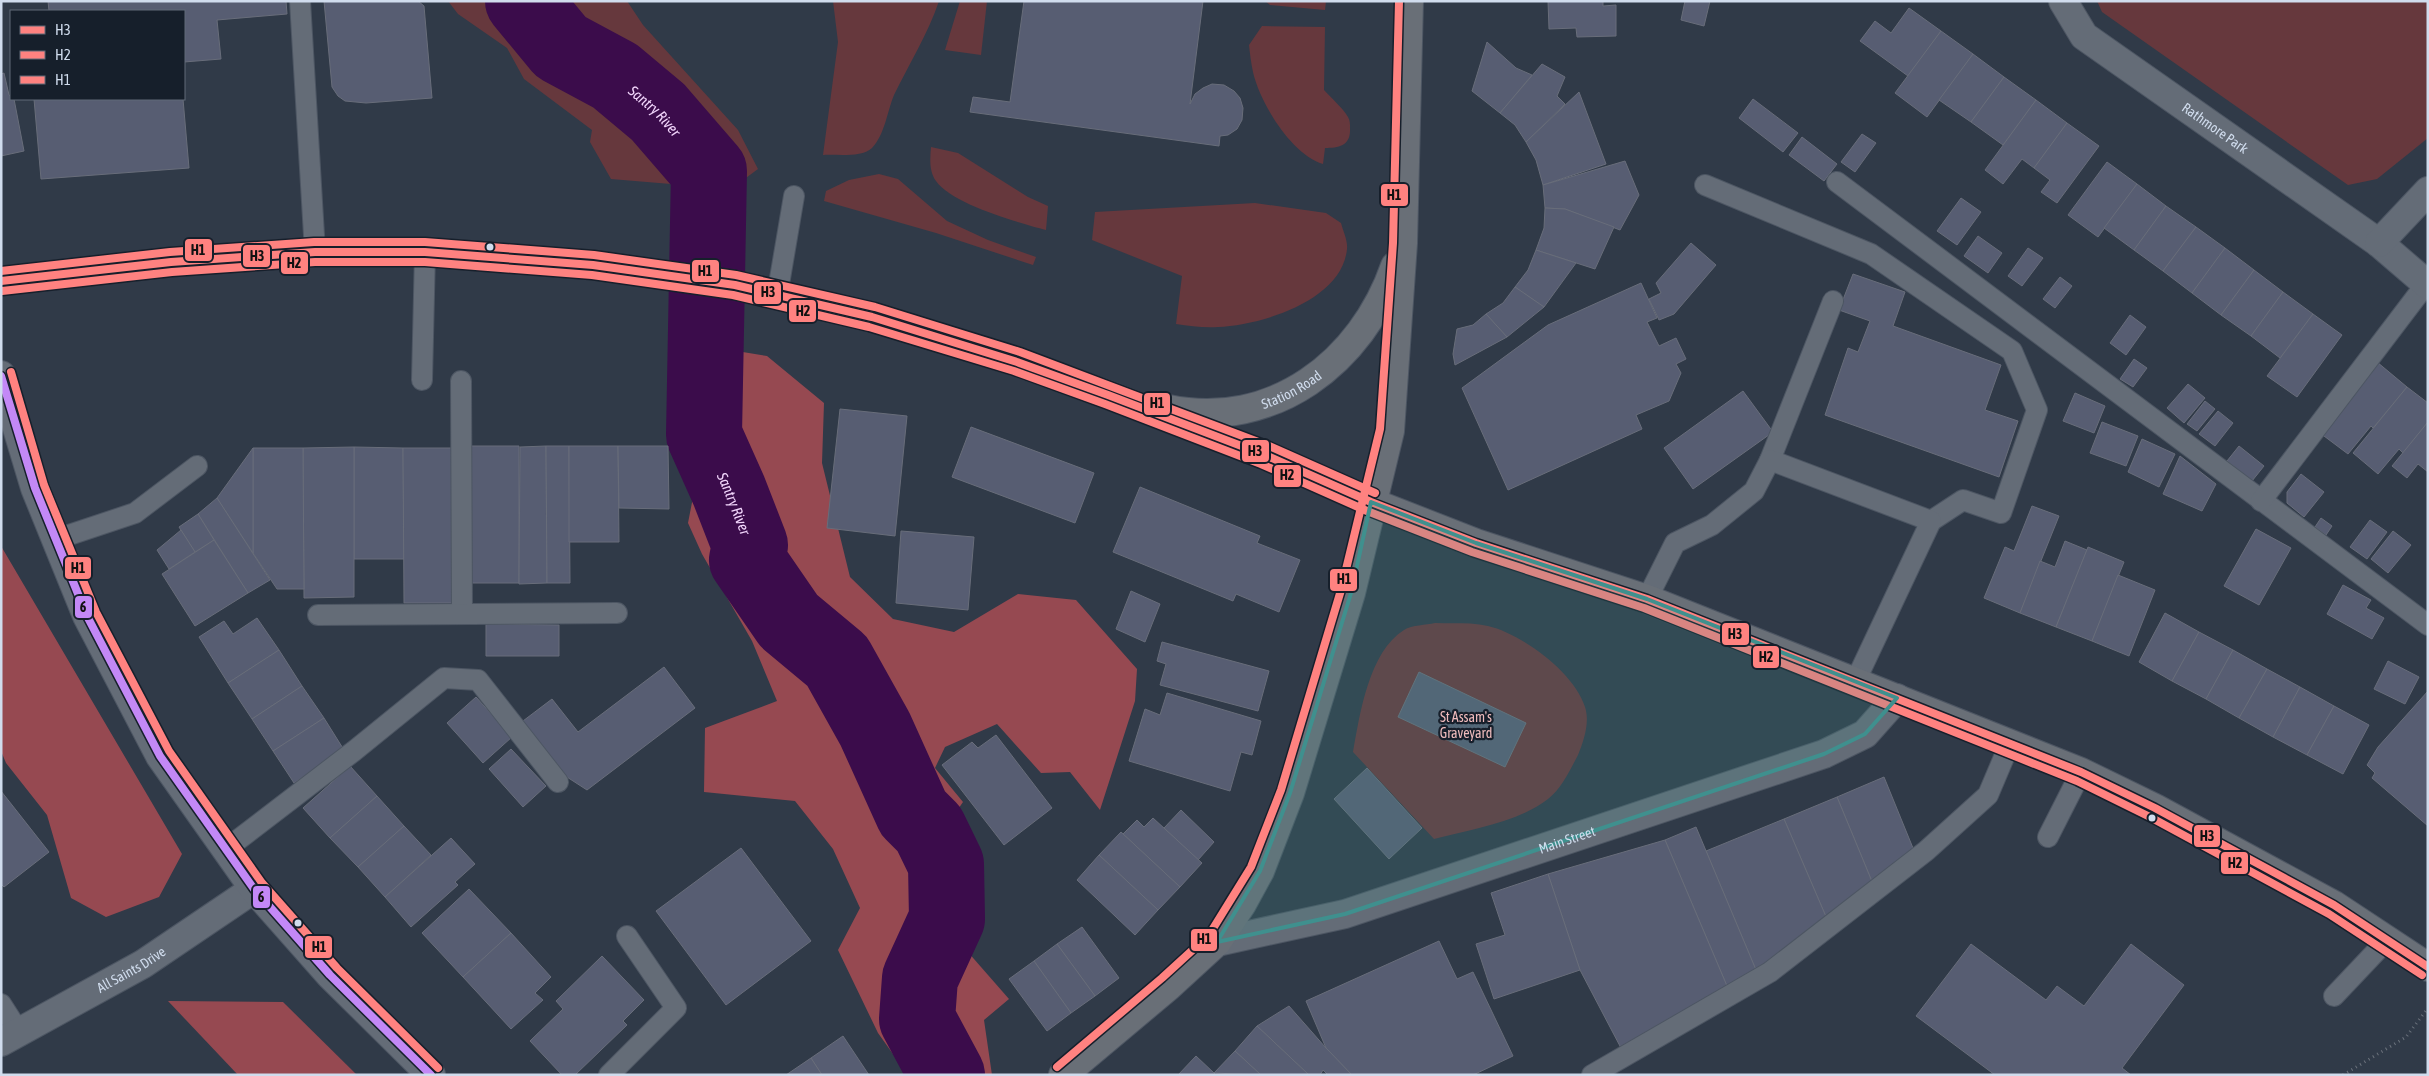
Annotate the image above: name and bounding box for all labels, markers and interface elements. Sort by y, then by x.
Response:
legend [10,10,185,100]
text: H3 [55,21,71,38]
text: H2 [55,46,71,63]
text: H1 [55,71,71,88]
water label: Santry River [625,81,685,140]
street label: Rathmore Park [2179,99,2251,157]
line badge: H1 [1380,183,1409,207]
text: H1 [1387,187,1402,203]
line badge: H1 [184,238,213,262]
text: H1 [191,242,206,258]
unlabelled marker [485,242,495,252]
line badge: H3 [242,244,271,268]
text: H3 [250,248,264,264]
line badge: H2 [280,251,309,275]
text: H2 [287,255,302,271]
line badge: H1 [691,259,720,283]
text: H1 [698,263,713,279]
line badge: H3 [753,281,782,305]
text: H3 [761,284,775,300]
line badge: H2 [788,299,817,323]
text: H2 [796,303,811,319]
street label: Station Road [1259,367,1325,412]
line badge: H1 [1143,392,1171,416]
text: H1 [1150,395,1165,411]
line badge: H3 [1241,439,1270,463]
text: H3 [1248,443,1262,459]
line badge: H2 [1273,464,1302,488]
text: H2 [1280,467,1295,483]
water label: Santry River [713,469,754,538]
line badge: H1 [64,556,92,580]
text: H1 [71,560,86,576]
line badge: H1 [1329,568,1358,592]
text: H1 [1337,571,1352,587]
line badge: 6 [74,595,93,619]
text: 6 [80,599,87,615]
line badge: H3 [1721,622,1750,646]
text: H3 [1728,626,1742,642]
line badge: H2 [1752,645,1780,669]
text: H2 [1759,649,1774,665]
park label: St Assam's Graveyard [1440,709,1492,741]
unlabelled marker [2147,813,2157,823]
street label: Main Street [1537,823,1597,857]
line badge: H3 [2193,824,2221,848]
text: H3 [2200,828,2214,844]
line badge: H2 [2220,851,2249,875]
text: H2 [2228,855,2243,871]
line badge: 6 [252,885,271,909]
text: 6 [258,889,265,905]
unlabelled marker [293,918,303,928]
line badge: H1 [1190,928,1218,952]
text: H1 [1197,931,1212,947]
line badge: H1 [304,935,333,959]
text: H1 [312,939,327,955]
street label: All Saints Drive [94,943,169,996]

